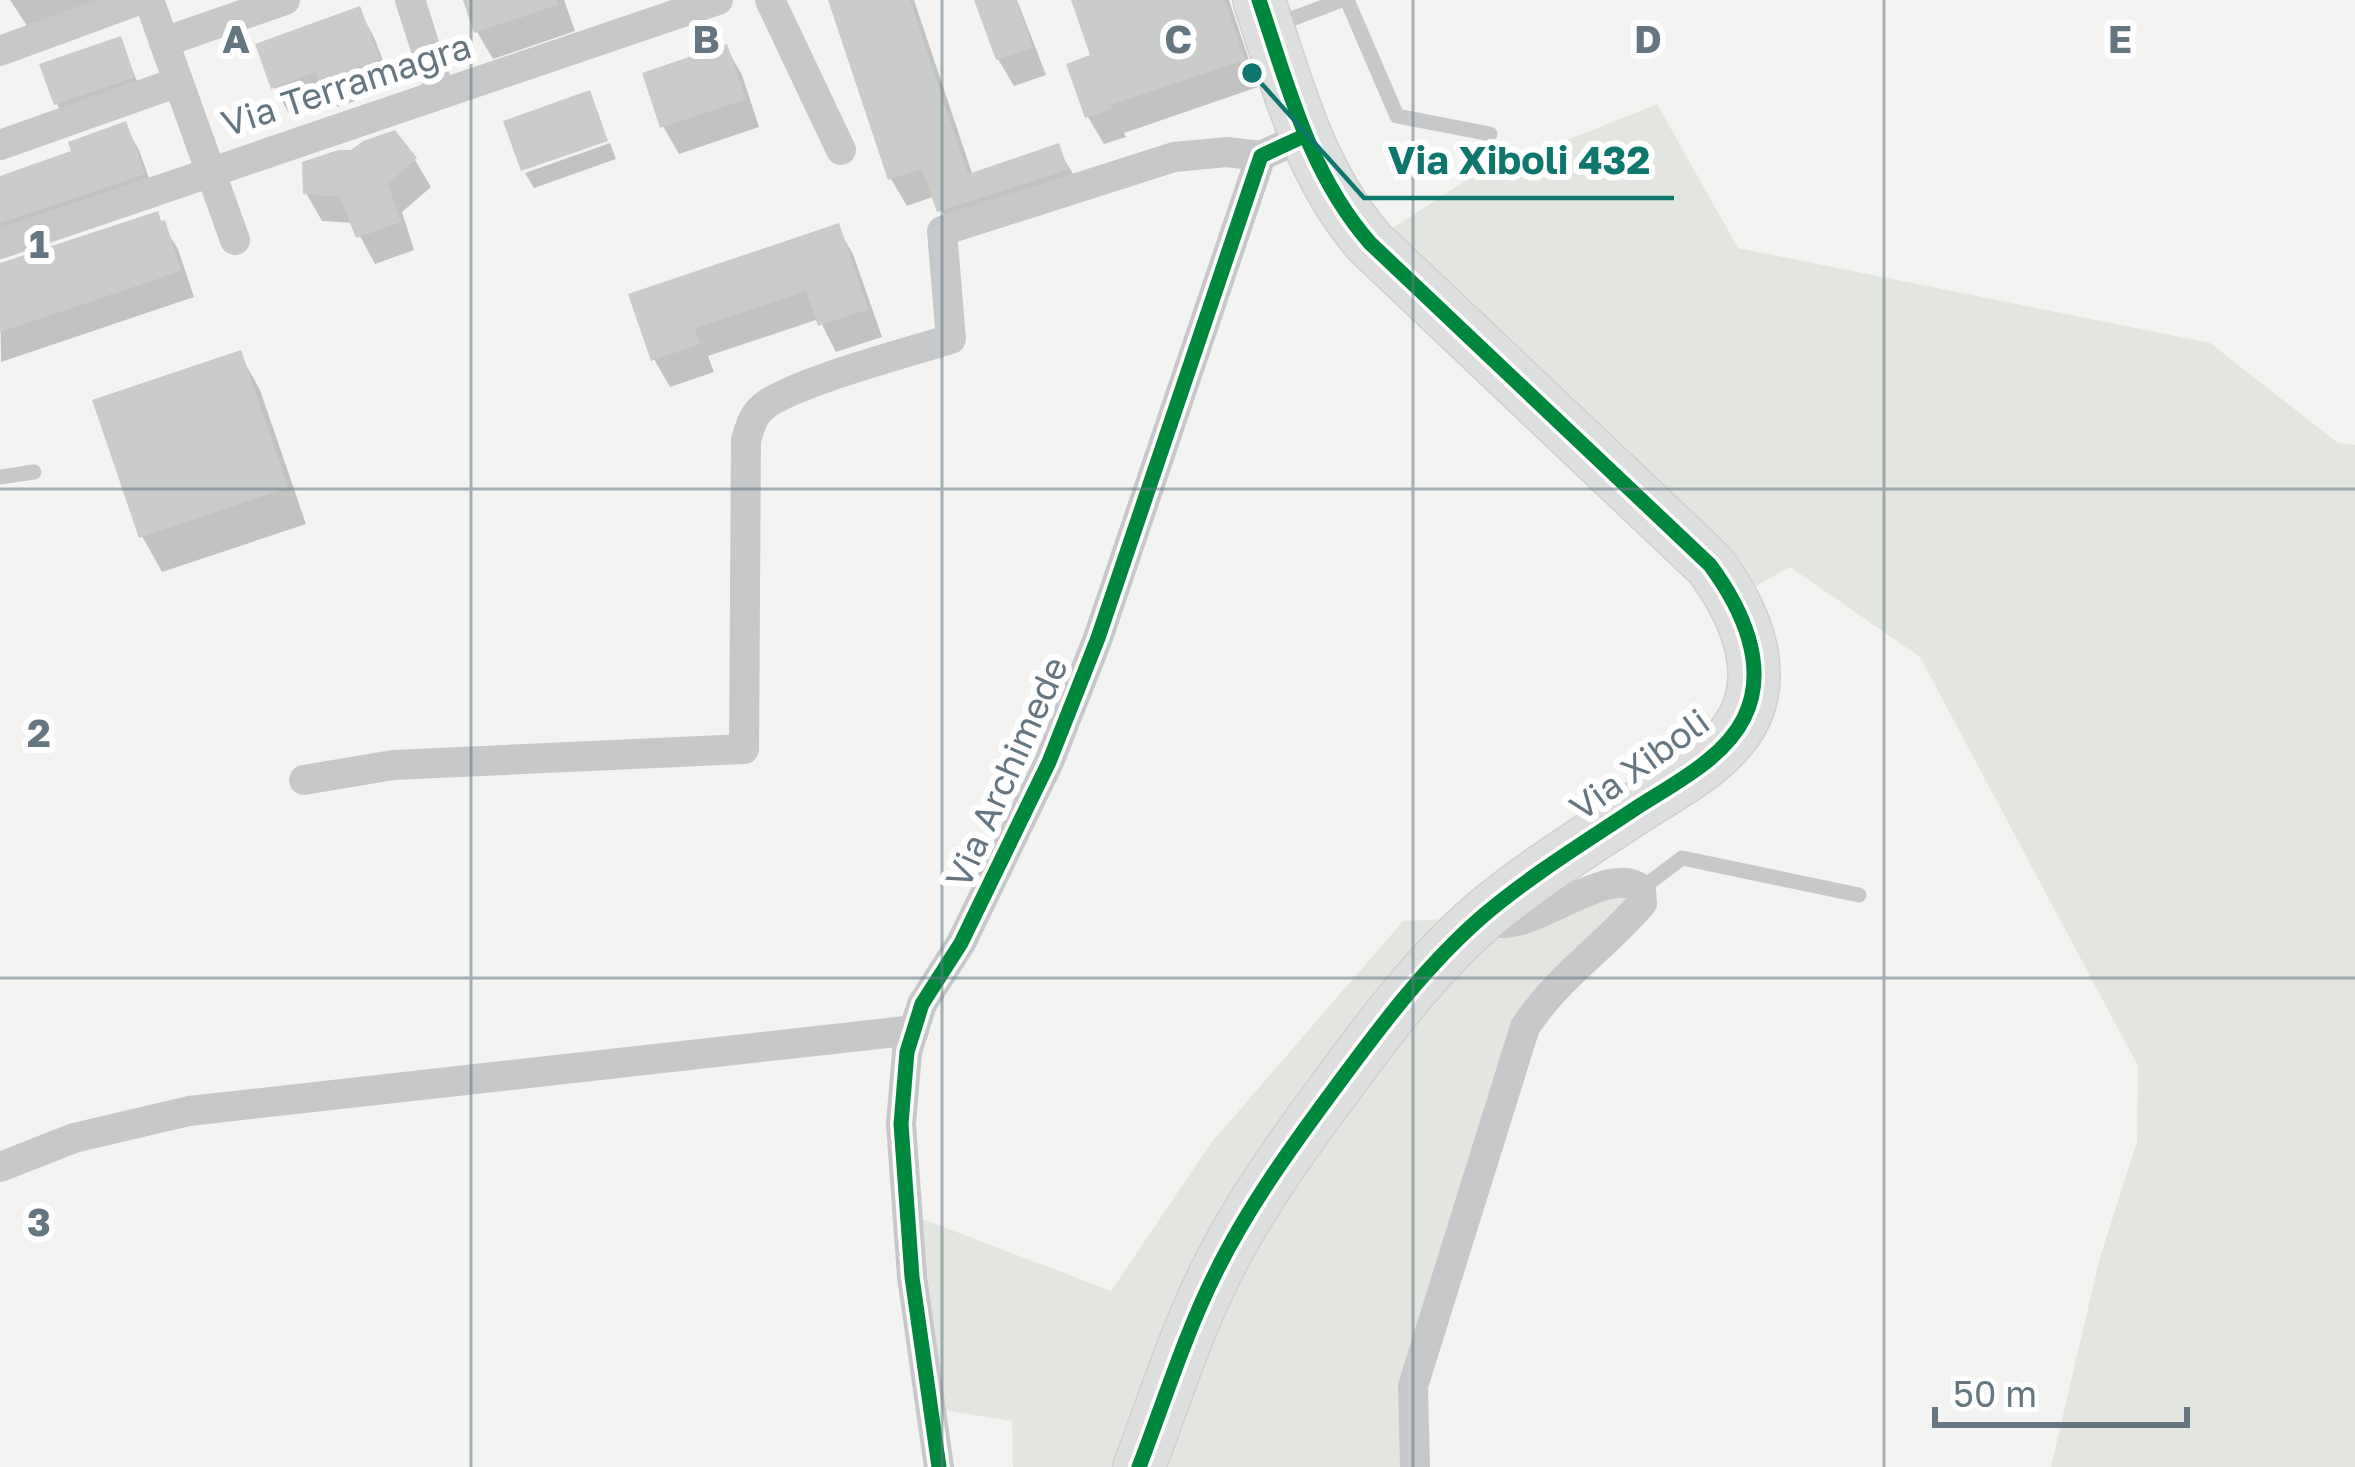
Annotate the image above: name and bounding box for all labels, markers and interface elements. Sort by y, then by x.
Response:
text: A [222,15,250,62]
text: B [692,15,720,62]
text: C [1164,15,1192,62]
text: D [1634,15,1662,62]
text: E [2108,15,2132,62]
street label: Via Terramagra [216,23,476,145]
callout: Via Xiboli 432 [1364,123,1674,198]
text: Via Xiboli 432 [1388,136,1650,183]
text: 1 [29,220,49,267]
street label: Via Archimede [936,650,1076,894]
street label: Via Xiboli [1561,699,1717,829]
text: 2 [27,709,51,756]
text: 3 [27,1198,51,1245]
scale bar [1935,1353,2187,1427]
text: 50 m [1953,1372,2037,1415]

